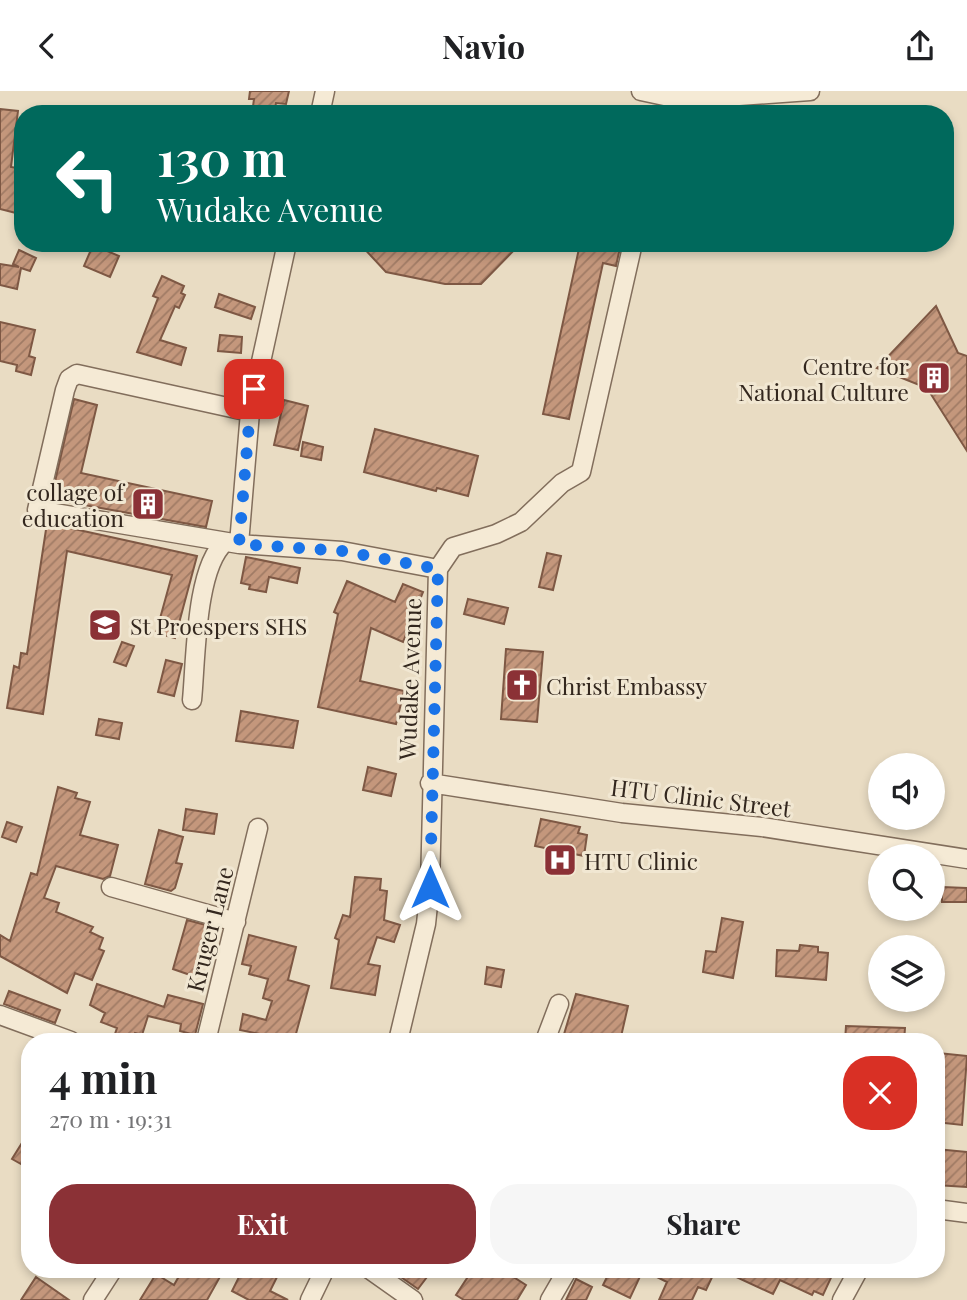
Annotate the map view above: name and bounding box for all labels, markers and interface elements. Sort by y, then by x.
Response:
text: Navio [442,24,525,67]
icon: back [28,27,66,65]
icon: share [901,27,939,65]
text: 130 m [157,124,287,189]
icon: left [42,133,133,224]
text: Wudake Avenue [157,187,383,230]
place label: Centre for National Culture [738,350,909,407]
pin [224,359,284,419]
building icon: Centre for National Culture [915,359,953,397]
icon: arrive [235,370,273,408]
place label: collage of education [22,476,126,533]
building icon: collage of education [129,485,167,523]
street label: Wudake Avenue [391,597,427,762]
school or university icon: St Proespers SHS [86,606,124,644]
place label: St Proespers SHS [130,610,307,641]
church icon: Christ Embassy [503,666,541,704]
place label: Christ Embassy [546,670,707,701]
map controls [868,753,945,1012]
button: sound [868,753,945,830]
street label: HTU Clinic Street [609,771,794,824]
hospital icon: HTU Clinic [541,841,579,879]
button: search [868,844,945,921]
place label: HTU Clinic [584,845,698,876]
position arrow [393,850,467,924]
street label: Kruger Lane [178,863,240,995]
button: layers [868,935,945,1012]
text: 4 min [49,1049,158,1105]
button: close [843,1056,917,1130]
text: 270 m · 19:31 [49,1103,172,1134]
button: Exit [49,1184,476,1264]
button: Share [490,1184,917,1264]

